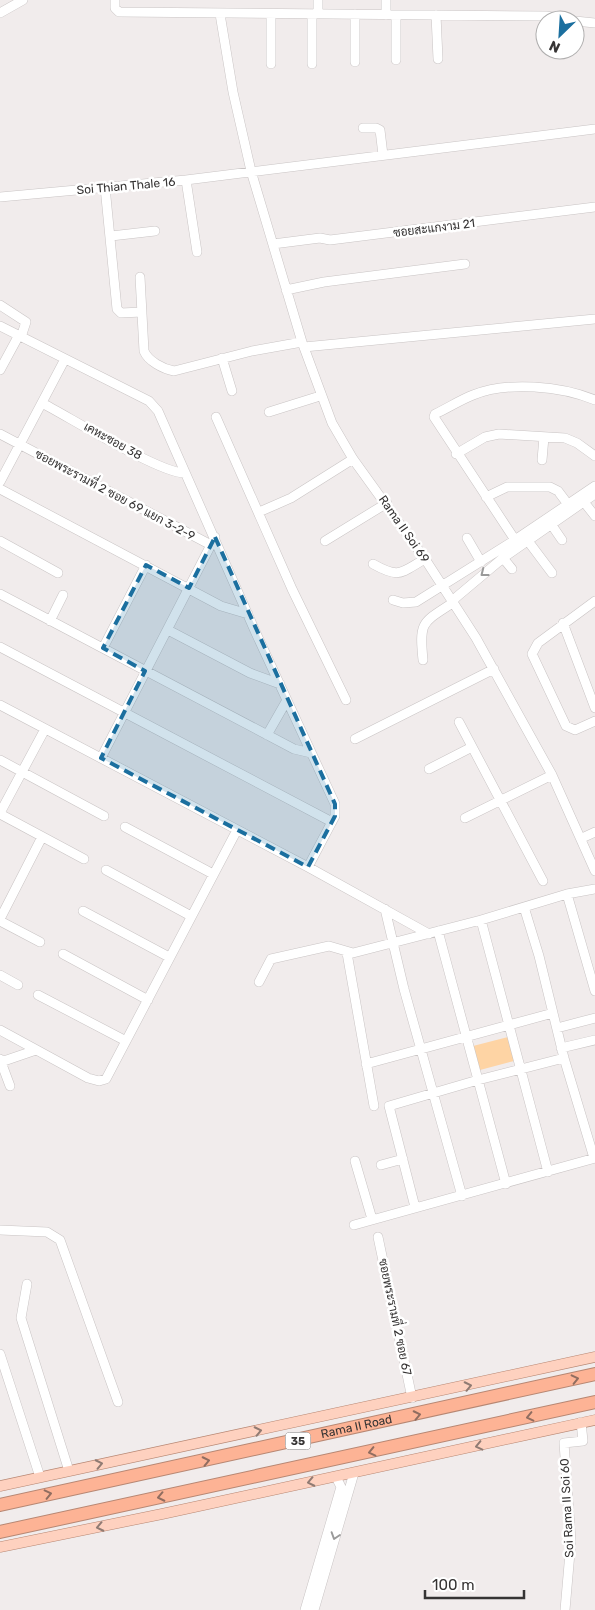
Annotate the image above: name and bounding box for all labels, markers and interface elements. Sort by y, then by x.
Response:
north arrow [535,10,585,60]
text: N [547,36,563,56]
street label: Soi Thian Thale 16 [76,175,176,197]
street label: ซอยสะแกงาม 21 [392,216,476,240]
street label: เคหะซอย 38 [82,419,144,463]
street label: ซอยพระรามที่ 2 ซอย 69 แยก 3-2-9 [33,443,199,543]
street label: Rama II Soi 69 [376,493,432,565]
one-way arrow [481,568,490,576]
street label: ซอยพระรามที่ 2 ซอย 67 [376,1256,418,1377]
one-way arrow [571,1374,580,1385]
one-way arrow [464,1381,473,1392]
one-way arrow [412,1410,421,1421]
one-way arrow [526,1411,535,1422]
street label: Rama II Road [319,1412,393,1441]
one-way arrow [254,1426,262,1437]
road number: 35 [286,1432,310,1450]
one-way arrow [475,1440,484,1450]
one-way arrow [367,1446,376,1457]
one-way arrow [202,1456,211,1466]
street label: Soi Rama II Soi 60 [557,1458,577,1558]
one-way arrow [95,1460,103,1470]
one-way arrow [306,1476,315,1487]
one-way arrow [43,1489,52,1500]
one-way arrow [157,1491,166,1502]
one-way arrow [96,1521,105,1532]
one-way arrow [331,1531,341,1540]
scale bar [425,1568,524,1600]
text: 100 m [432,1576,474,1594]

